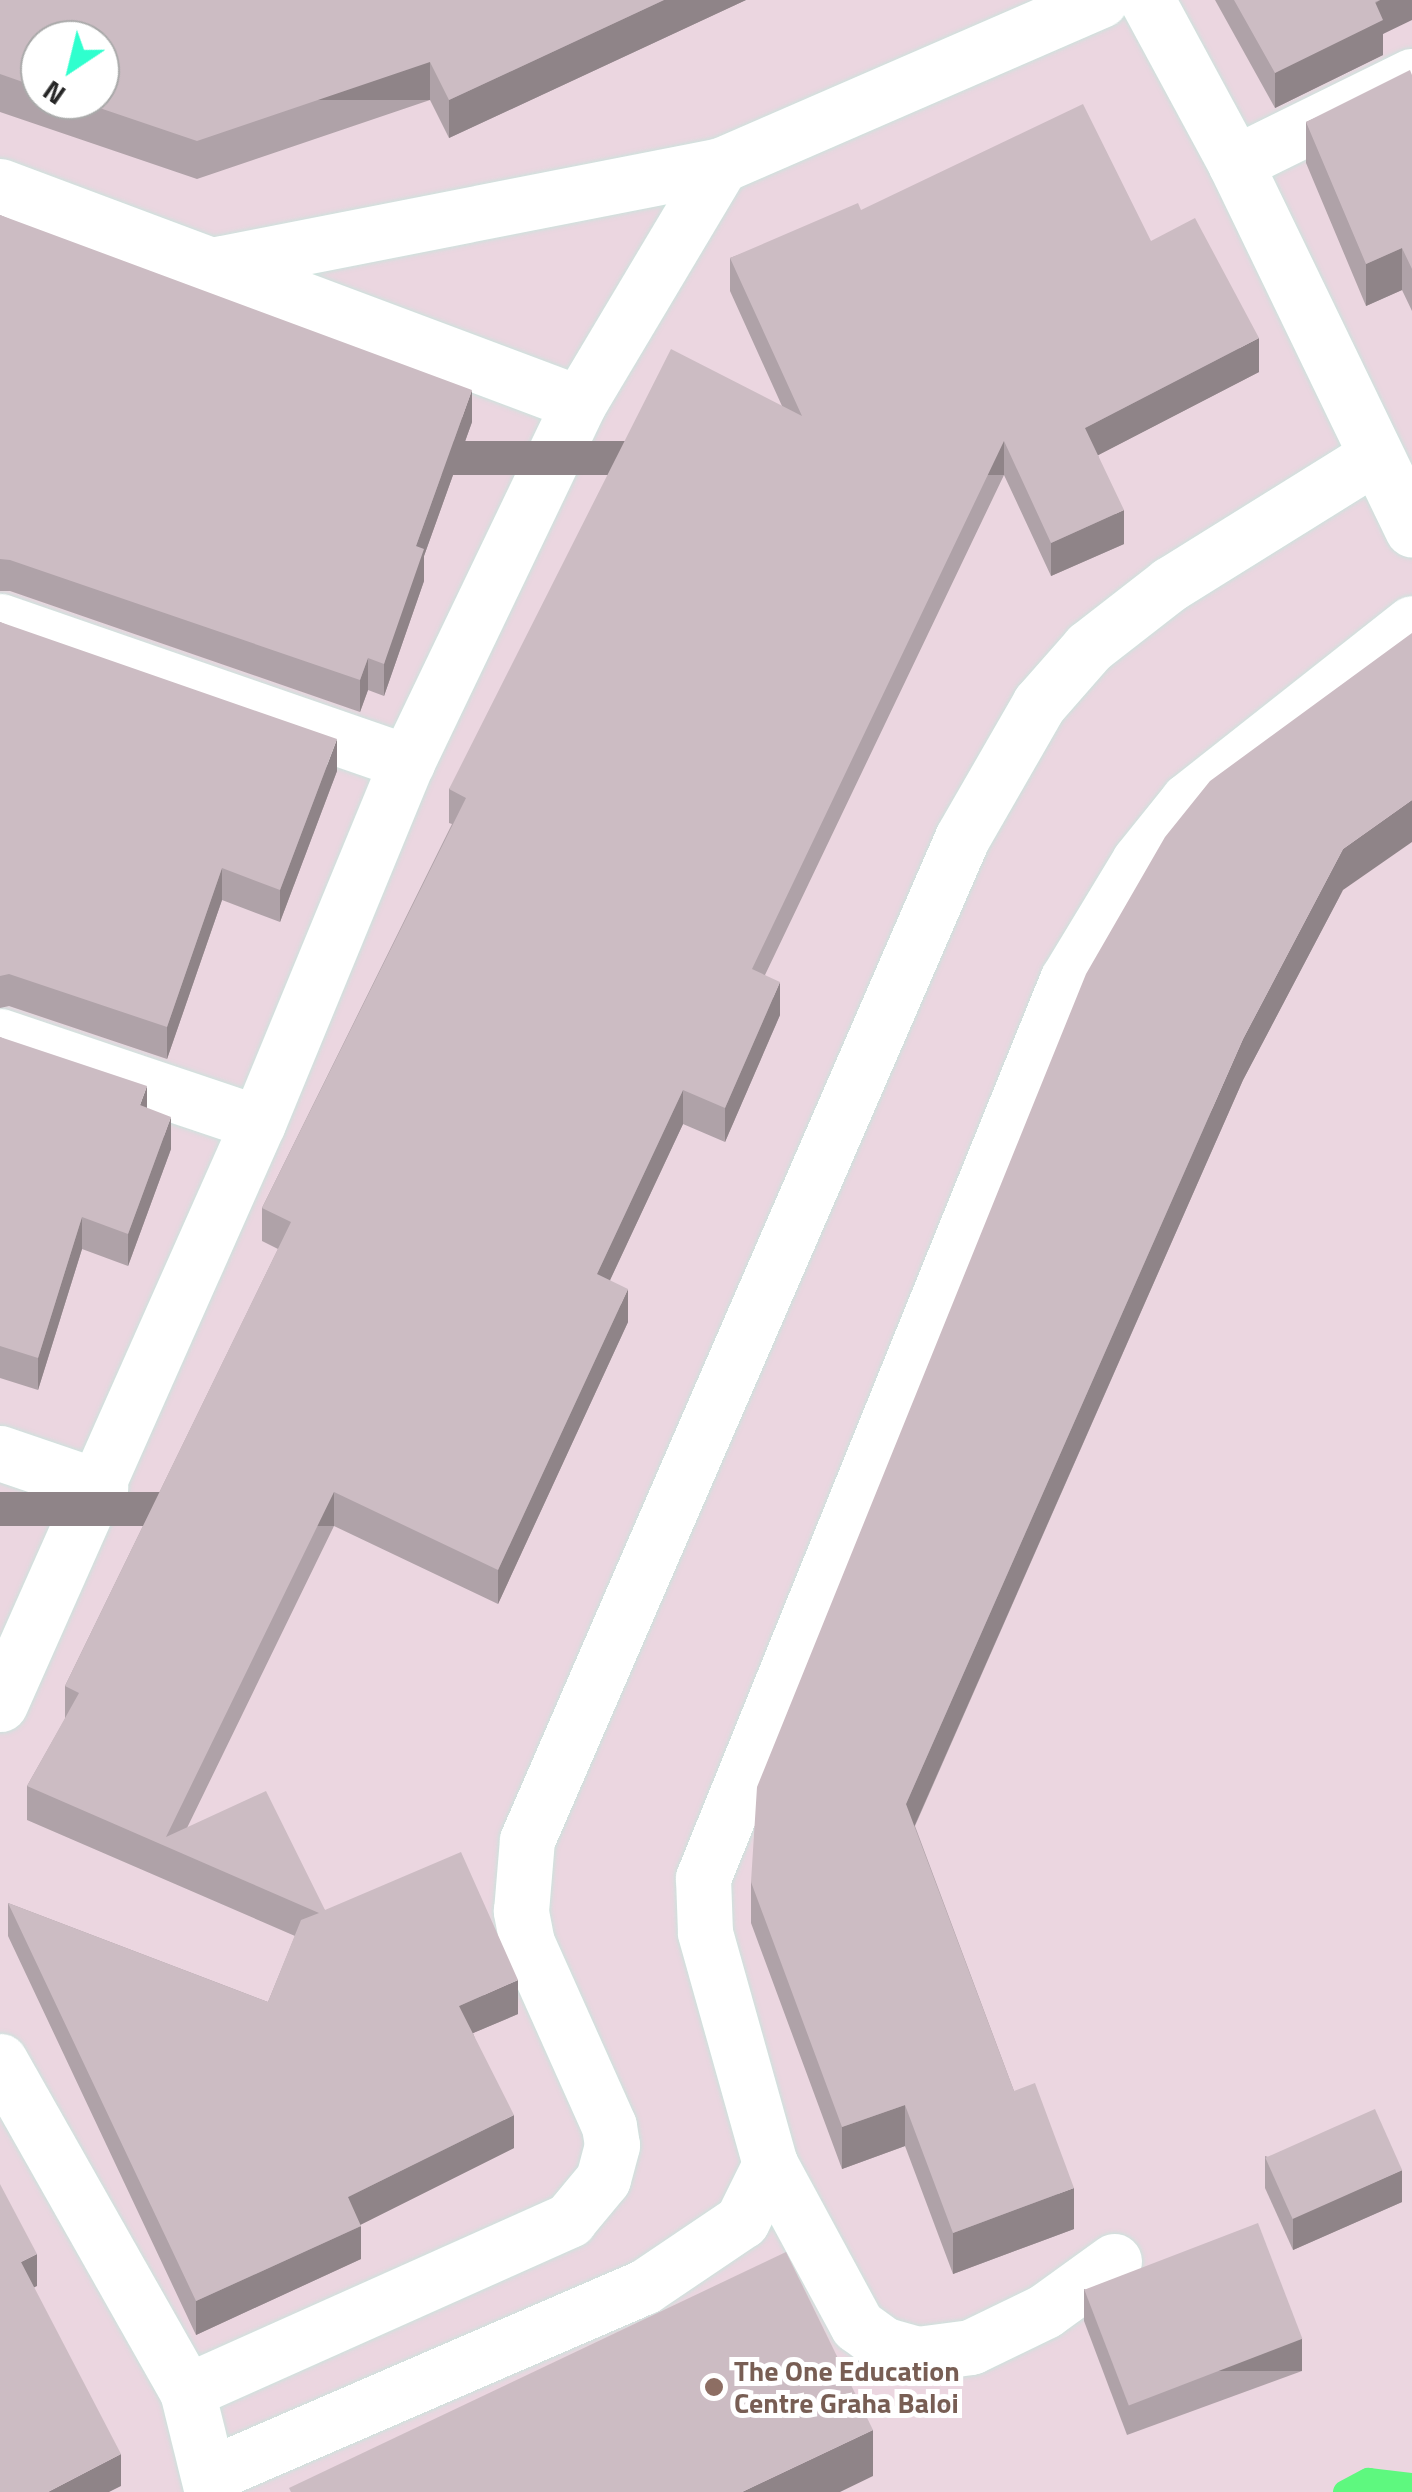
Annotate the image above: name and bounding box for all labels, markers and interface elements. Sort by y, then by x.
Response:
north arrow [20,20,120,120]
text: N [33,70,74,117]
place label: The One Education Centre Graha Baloi [734,2354,960,2420]
marker: The One Education Centre Graha Baloi [703,2376,725,2398]

